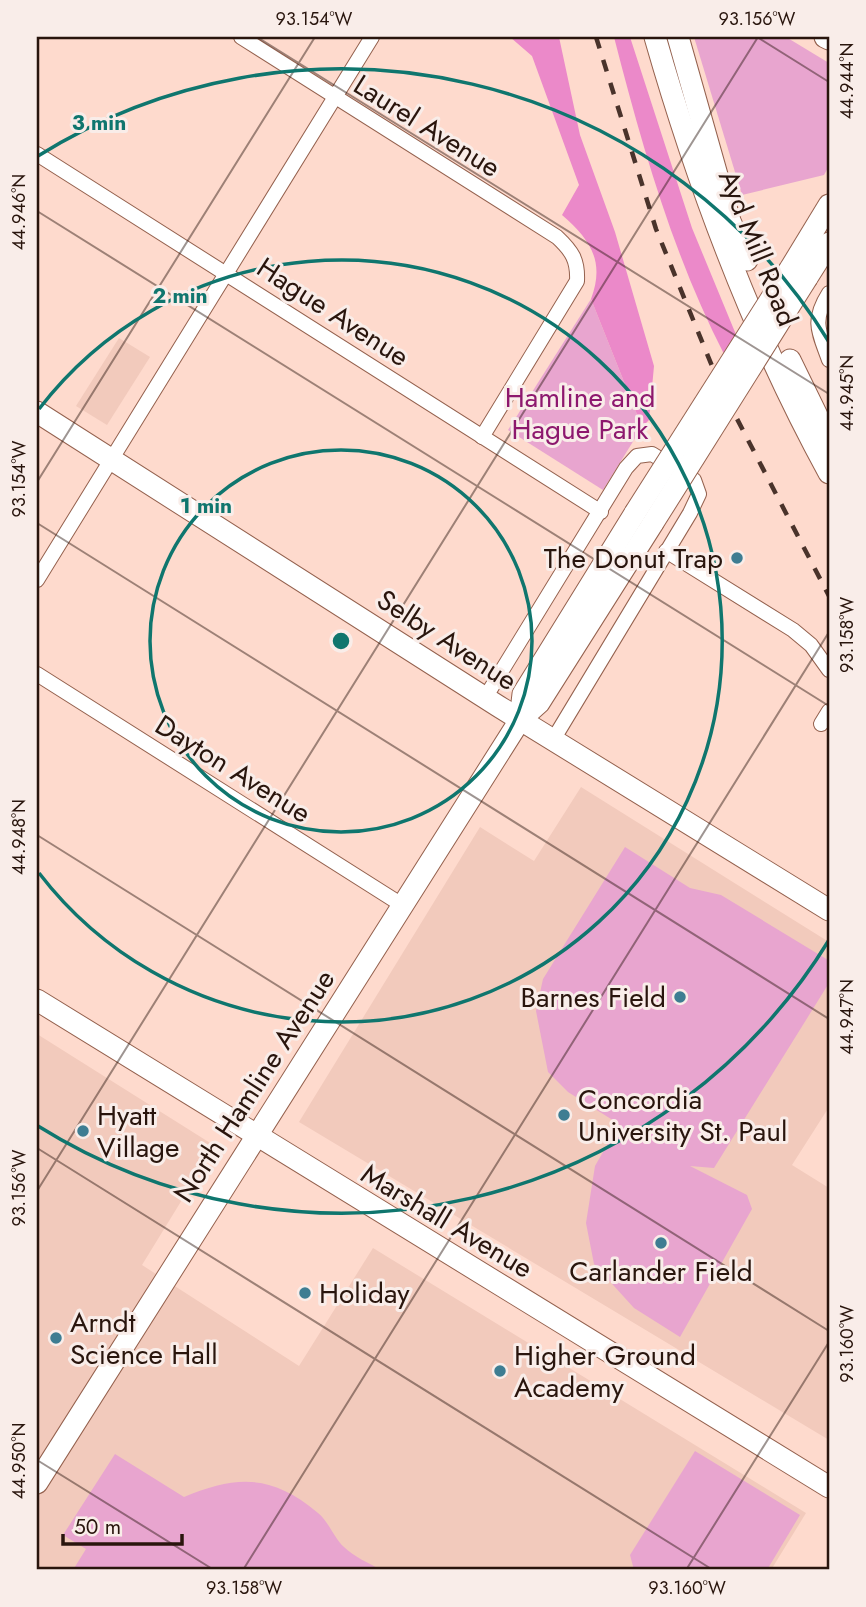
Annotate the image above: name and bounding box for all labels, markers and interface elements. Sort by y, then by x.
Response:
text: 93.154°W [276,6,353,32]
text: 93.156°W [719,6,796,32]
text: 44.944°N [834,43,860,119]
street label: Laurel Avenue [346,65,508,187]
text: 3 min [72,108,126,138]
street label: Ayd Mill Road [708,164,808,332]
text: 44.946°N [6,174,32,250]
street label: Hague Avenue [249,247,417,377]
text: 2 min [152,281,208,311]
text: 44.945°N [834,355,860,431]
park label: Hamline and Hague Park [505,377,655,450]
text: 93.154°W [6,440,32,517]
text: 1 min [180,491,232,521]
place label: The Donut Trap [544,538,723,579]
marker: The Donut Trap [729,550,745,566]
street label: Selby Avenue [369,579,525,701]
text: 93.158°W [834,597,860,673]
centre of rings [329,629,353,653]
street label: Dayton Avenue [147,705,319,833]
text: 44.948°N [6,799,32,875]
street label: North Hamline Avenue [163,962,345,1210]
place label: Barnes Field [520,977,666,1018]
text: 44.947°N [834,979,860,1055]
marker: Barnes Field [672,989,688,1005]
place label: Concordia University St. Paul [578,1079,787,1152]
place label: Hyatt Village [97,1095,180,1168]
marker: Concordia University St. Paul [556,1107,572,1123]
marker: Hyatt Village [75,1123,91,1139]
text: 93.156°W [6,1149,32,1226]
street label: Marshall Avenue [353,1154,541,1288]
marker: Carlander Field [653,1235,669,1251]
place label: Carlander Field [569,1251,753,1292]
place label: Holiday [319,1273,410,1314]
marker: Holiday [297,1285,313,1301]
place label: Arndt Science Hall [70,1302,218,1375]
text: 93.160°W [834,1305,860,1383]
marker: Arndt Science Hall [48,1330,64,1346]
place label: Higher Ground Academy [514,1335,696,1408]
marker: Higher Ground Academy [492,1363,508,1379]
text: 44.950°N [6,1423,32,1499]
scale bar [63,1502,182,1546]
text: 50 m [74,1512,121,1542]
text: 93.158°W [206,1575,282,1601]
text: 93.160°W [648,1575,726,1601]

